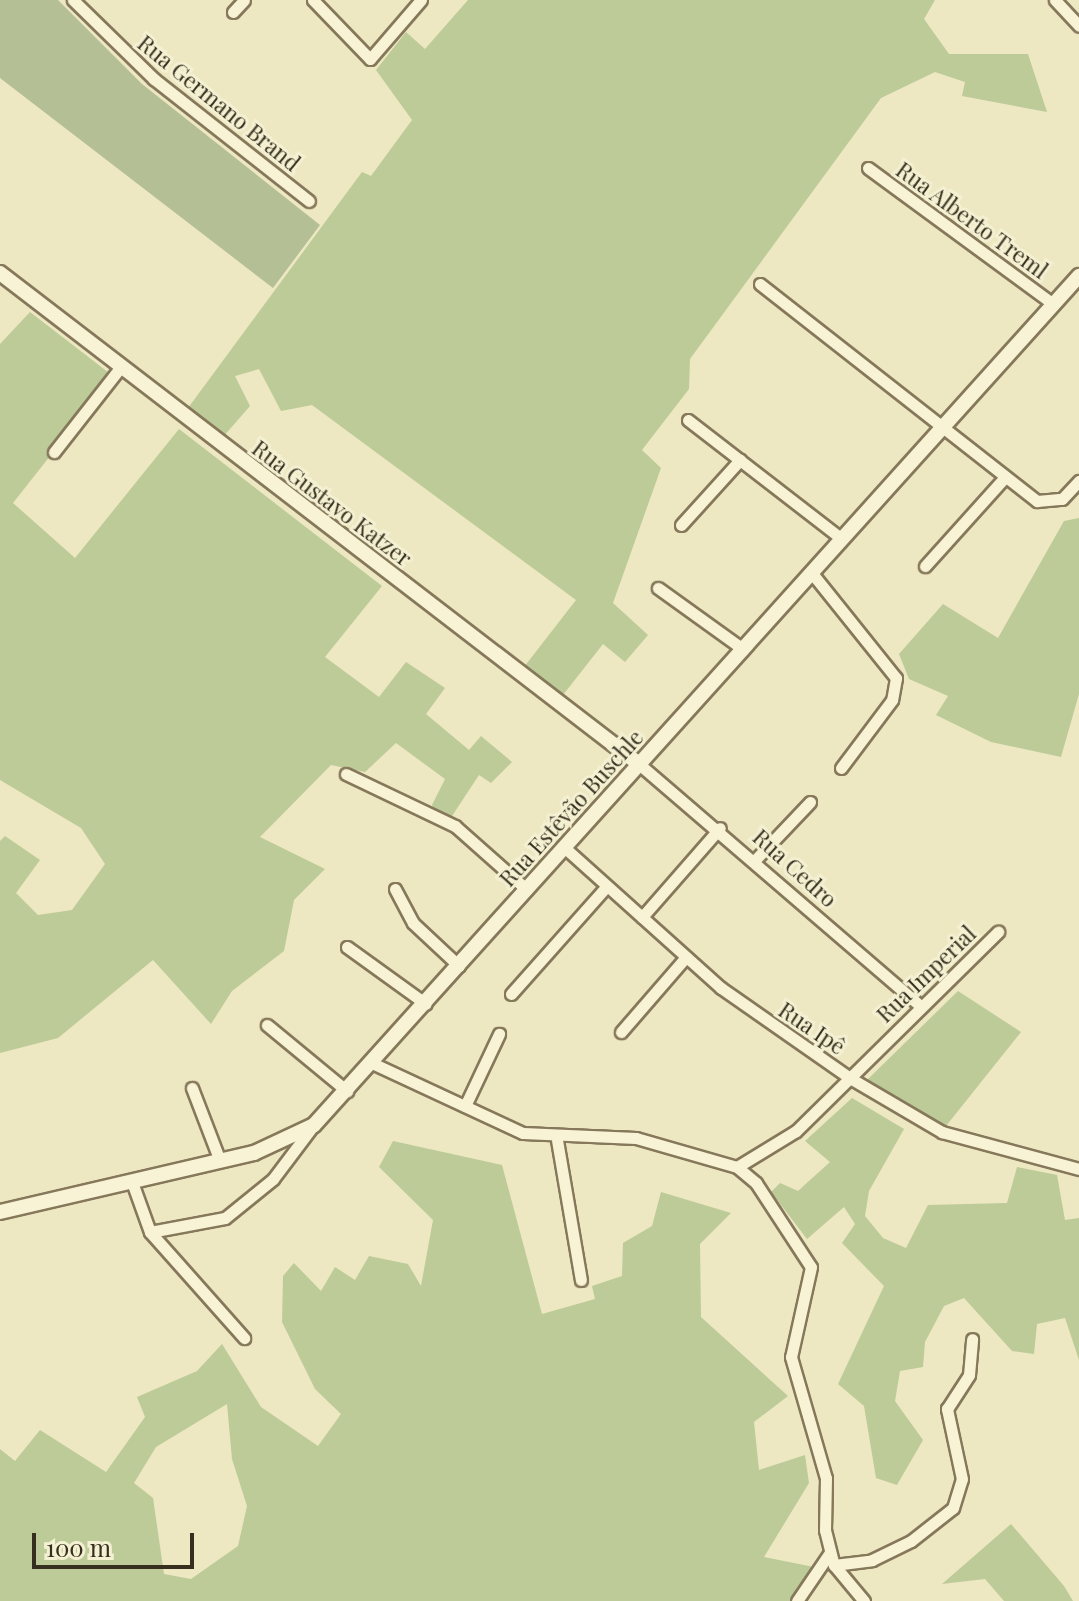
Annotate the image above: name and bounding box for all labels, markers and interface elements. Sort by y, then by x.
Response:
street label: Rua Germano Brand [132,29,306,177]
street label: Rua Alberto Treml [891,156,1053,284]
street label: Rua Gustavo Katzer [247,434,417,572]
street label: Rua Estêvão Buschle [494,724,648,892]
street label: Rua Cedro [748,823,842,913]
street label: Rua Imperial [871,920,981,1028]
street label: Rua Ipê [774,996,850,1060]
scale bar [36,1517,198,1567]
text: 100 m [46,1531,111,1563]

